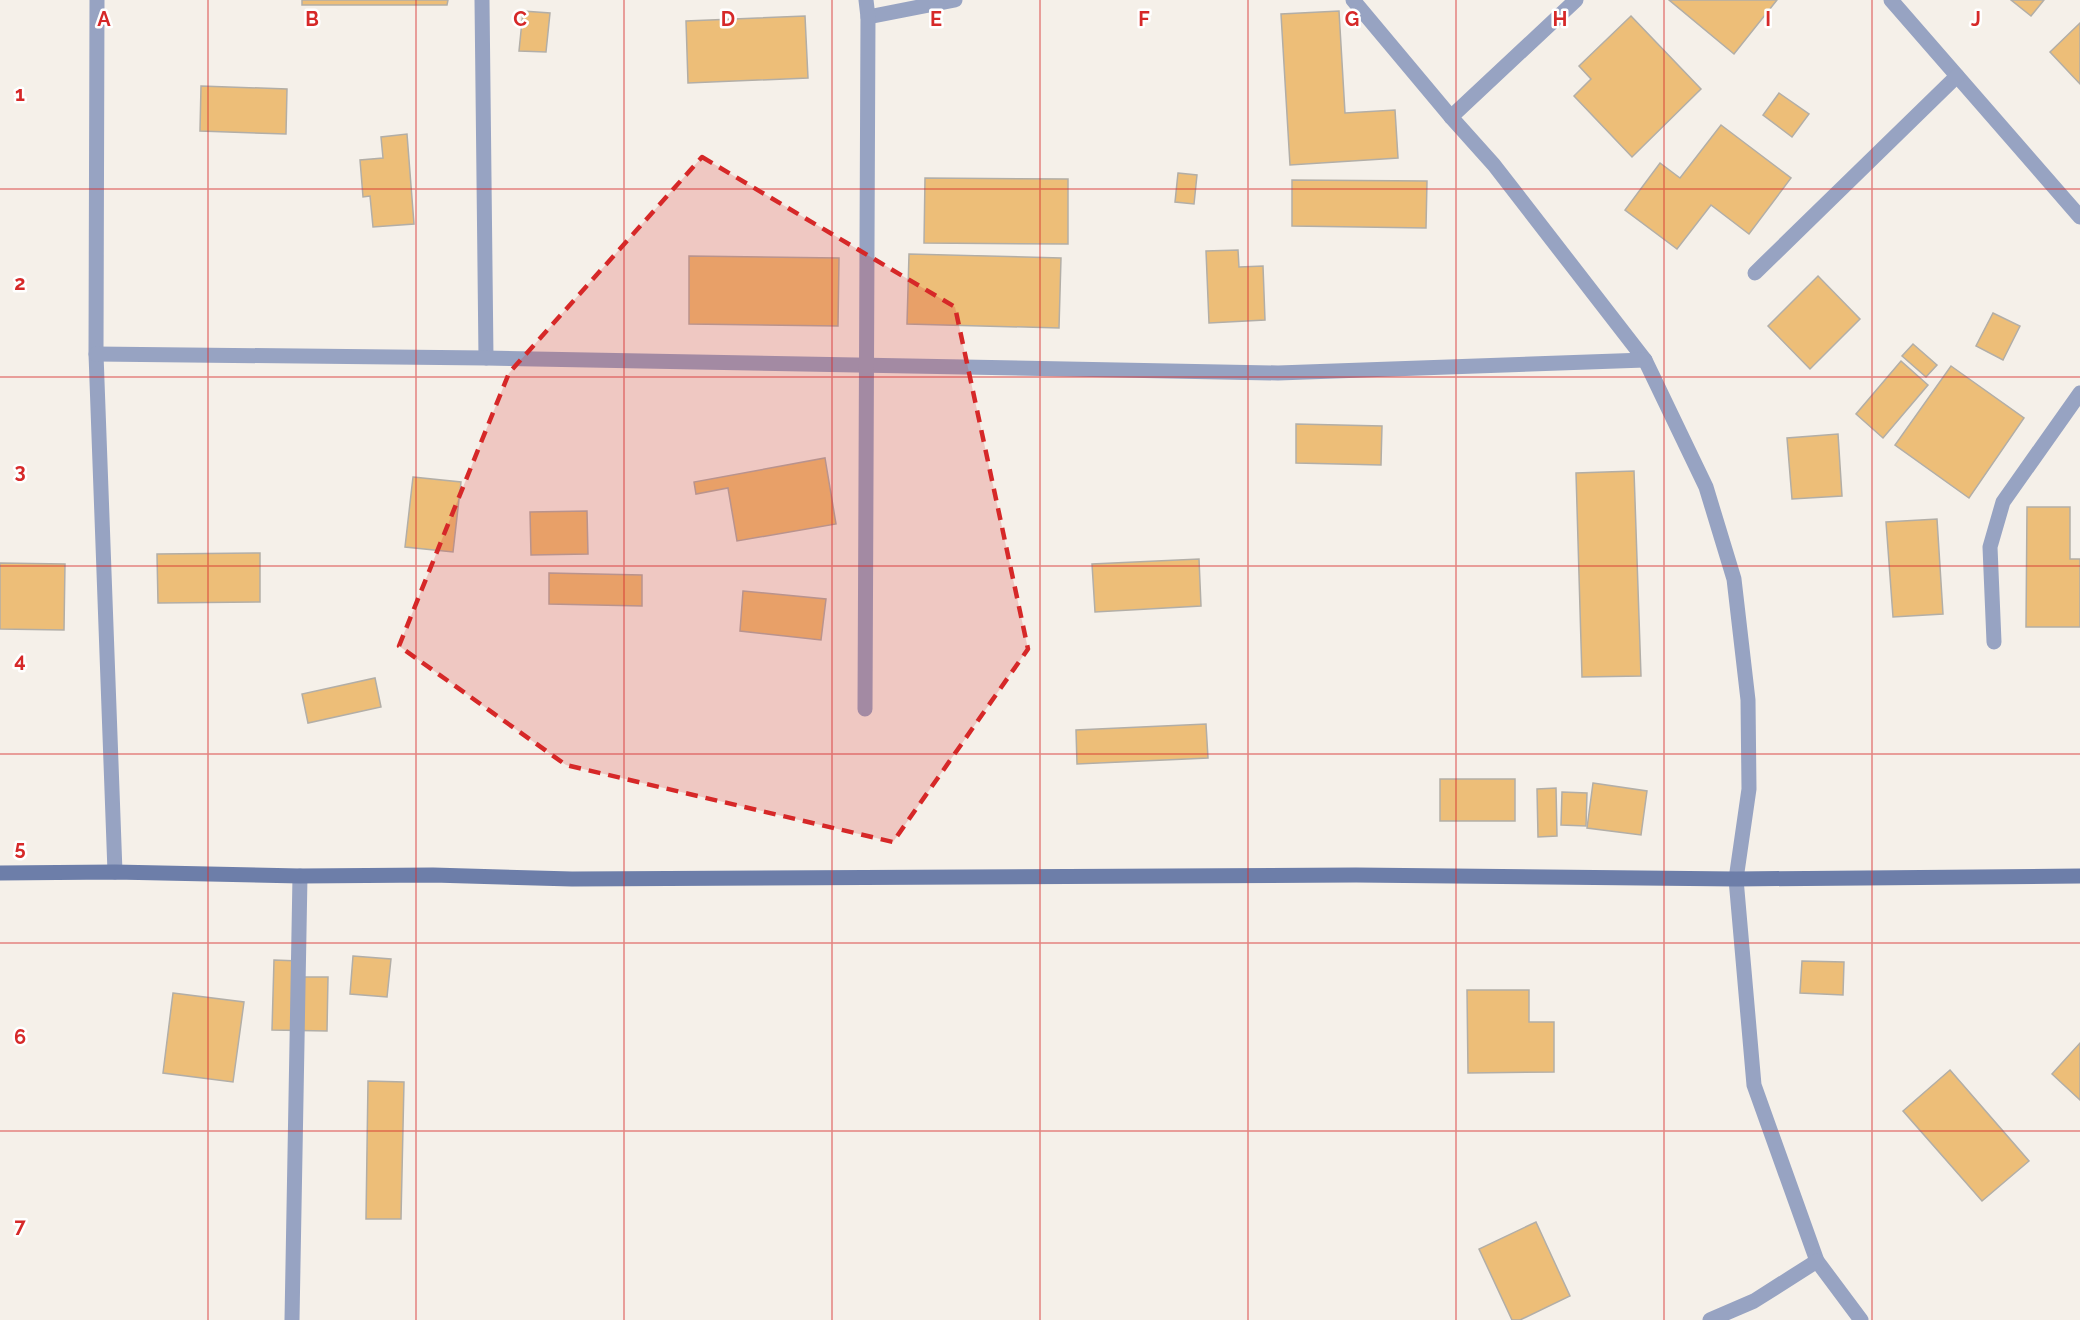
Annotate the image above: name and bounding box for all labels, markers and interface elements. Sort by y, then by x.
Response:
text: A [97,7,111,31]
text: B [305,7,319,31]
text: C [513,7,527,31]
text: D [721,7,735,31]
text: E [930,7,942,31]
text: F [1138,7,1150,31]
text: G [1345,7,1359,31]
text: H [1553,7,1567,31]
text: I [1765,7,1771,31]
text: J [1971,7,1981,31]
text: 1 [15,82,25,106]
text: 2 [14,271,26,295]
text: 3 [14,459,26,483]
text: 4 [14,648,26,672]
text: 5 [14,836,26,860]
text: 6 [14,1025,26,1049]
text: 7 [14,1214,26,1238]

